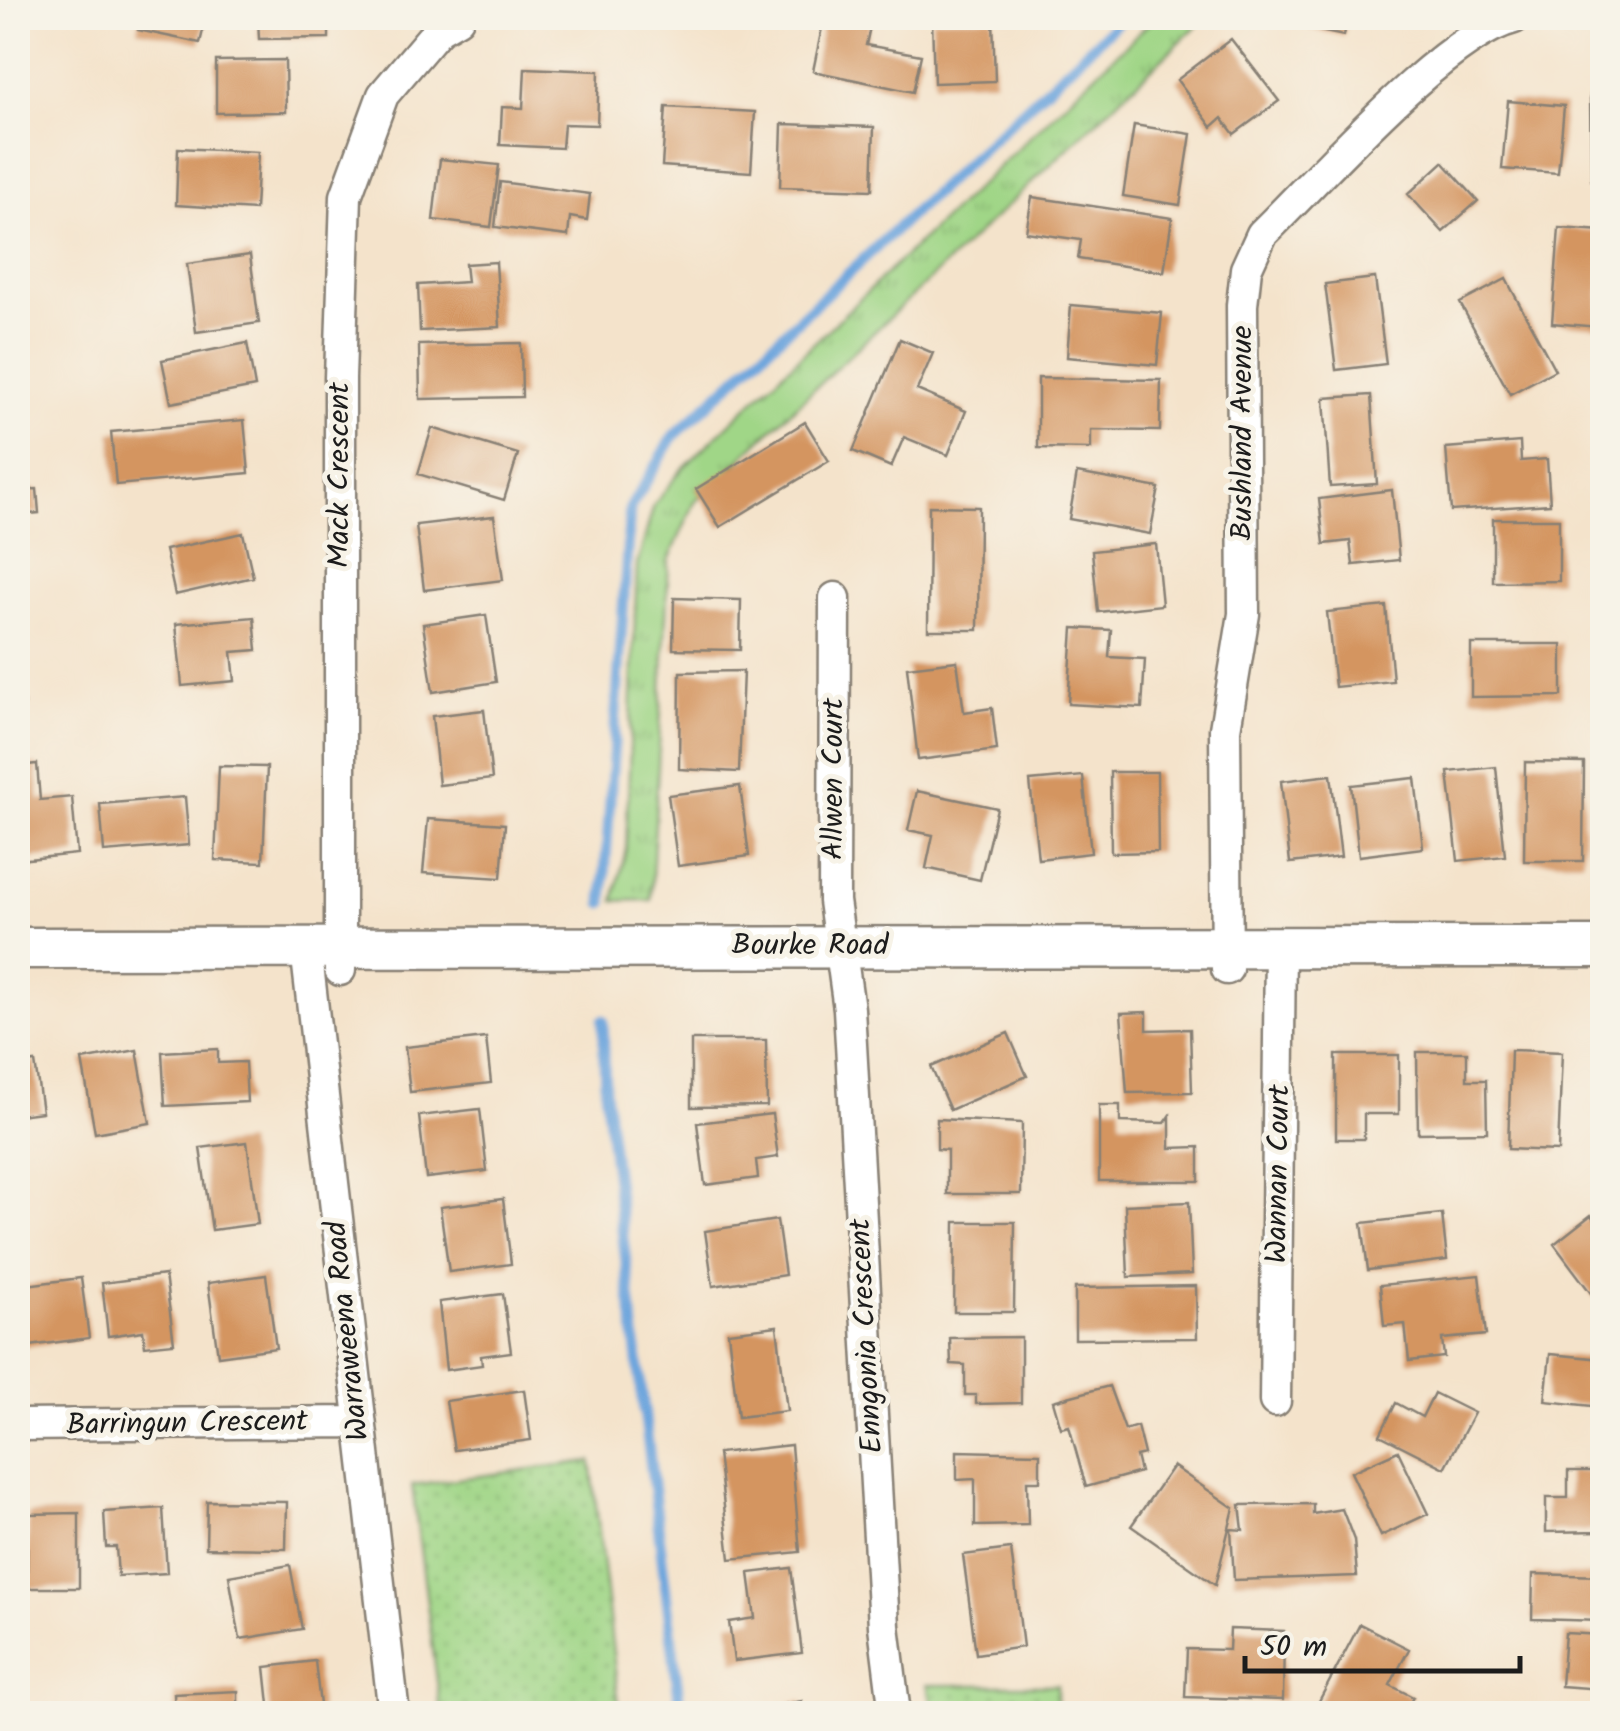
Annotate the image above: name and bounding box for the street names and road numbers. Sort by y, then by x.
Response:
street label: Bushland Avenue [1219,325,1267,541]
street label: Mack Crescent [316,382,364,568]
street label: Allwen Court [810,698,858,860]
street label: Bourke Road [732,922,889,970]
street label: Wannan Court [1253,1084,1305,1264]
street label: Enngonia Crescent [837,1217,897,1455]
street label: Warraweena Road [312,1218,383,1443]
street label: Barringun Crescent [66,1398,309,1450]

